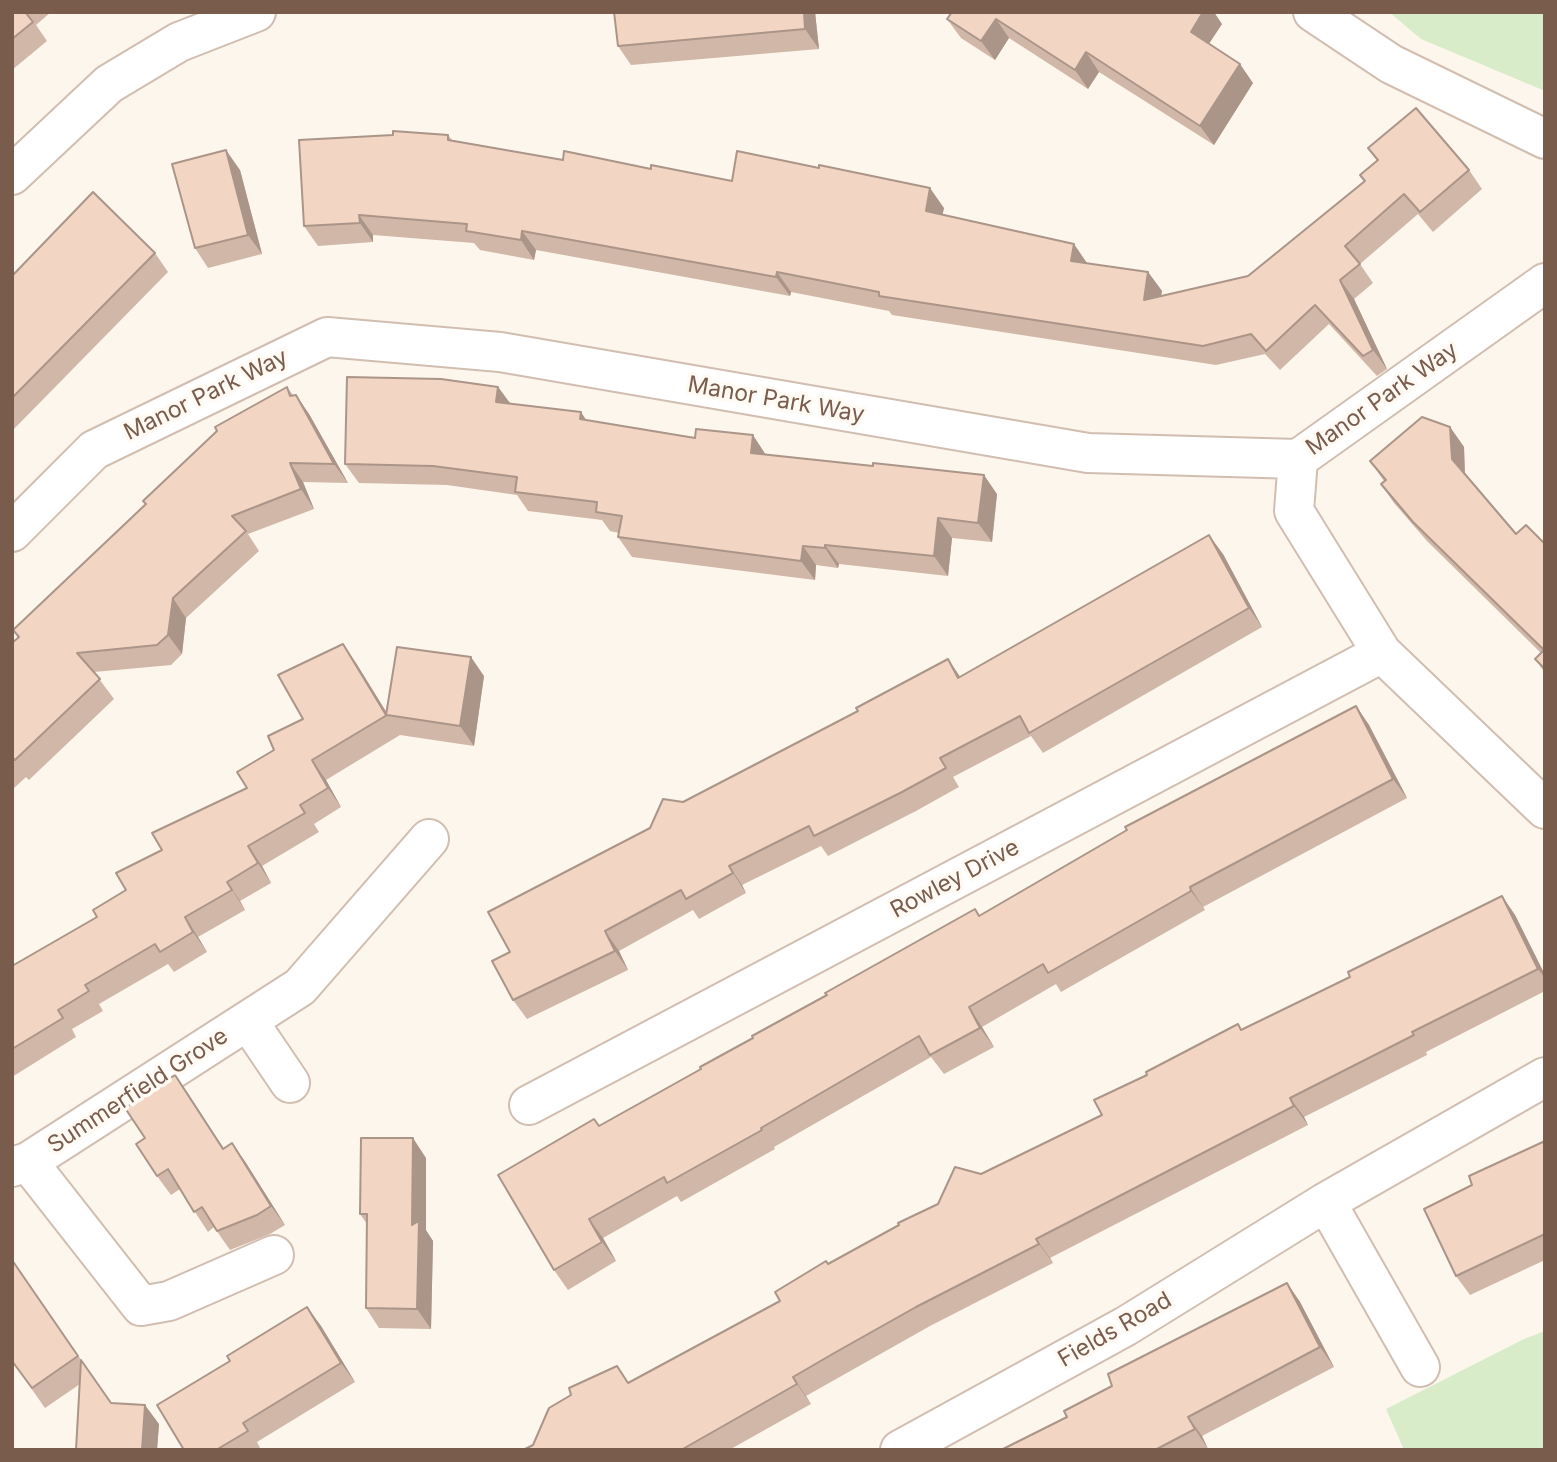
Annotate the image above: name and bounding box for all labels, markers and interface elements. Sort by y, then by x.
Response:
street label: Manor Park Way [1301,336,1463,462]
street label: Manor Park Way [120,343,292,447]
street label: Manor Park Way [686,371,866,429]
street label: Rowley Drive [886,834,1024,924]
street label: Summerfield Grove [43,1022,233,1160]
street label: Fields Road [1053,1286,1177,1374]

